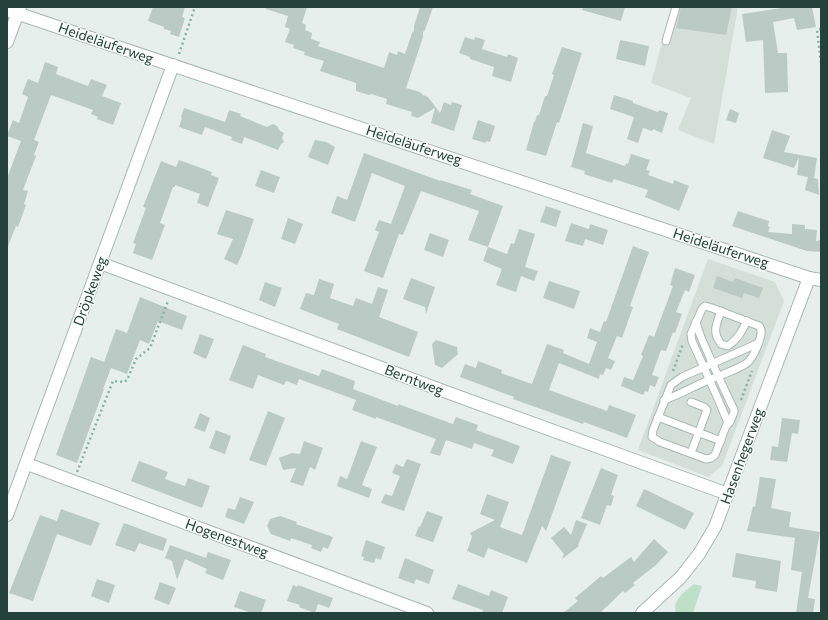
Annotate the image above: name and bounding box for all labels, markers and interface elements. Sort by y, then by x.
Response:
street label: Heideläuferweg [56,18,156,67]
street label: Heideläuferweg [364,121,465,168]
street label: Heideläuferweg [671,224,772,271]
street label: Dröpkeweg [69,253,110,328]
street label: Berntweg [382,361,446,399]
street label: Hasenhegerweg [716,405,767,506]
street label: Hogenestweg [183,515,271,561]

